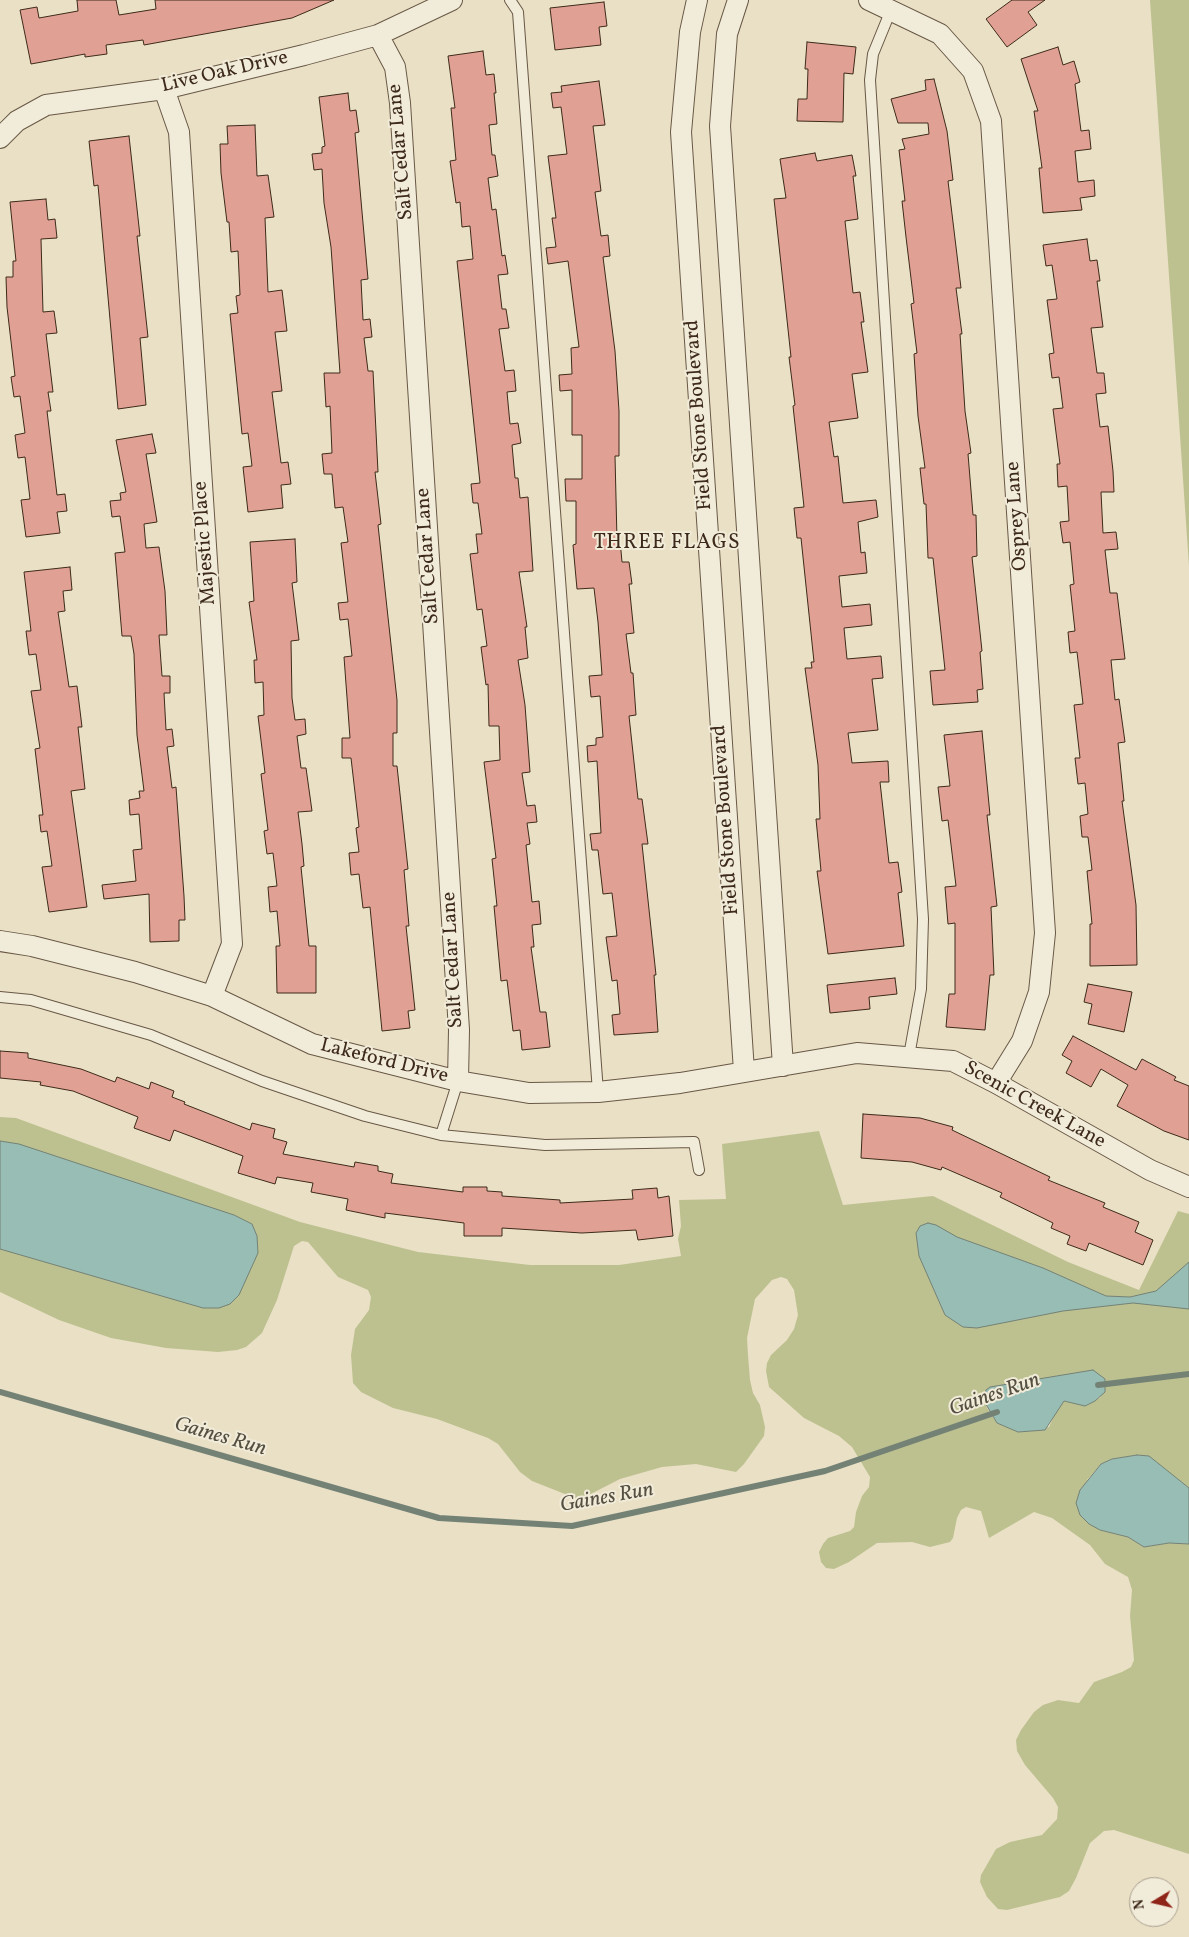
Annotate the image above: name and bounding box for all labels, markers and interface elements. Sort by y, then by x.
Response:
street label: Live Oak Drive [159,47,291,99]
street label: Salt Cedar Lane [384,83,420,221]
street label: Field Stone Boulevard [681,319,719,511]
street label: Osprey Lane [1002,460,1034,572]
street label: Majestic Place [190,480,222,606]
street label: Salt Cedar Lane [412,487,446,625]
district label: THREE FLAGS [592,531,742,557]
street label: Field Stone Boulevard [708,724,746,916]
street label: Salt Cedar Lane [438,891,470,1029]
street label: Lakeford Drive [317,1034,451,1090]
street label: Scenic Creek Lane [959,1057,1109,1155]
water label: Gaines Run [946,1369,1044,1423]
water label: Gaines Run [171,1413,269,1463]
water label: Gaines Run [558,1478,656,1520]
north arrow [1129,1877,1179,1927]
text: N [1130,1898,1150,1911]

